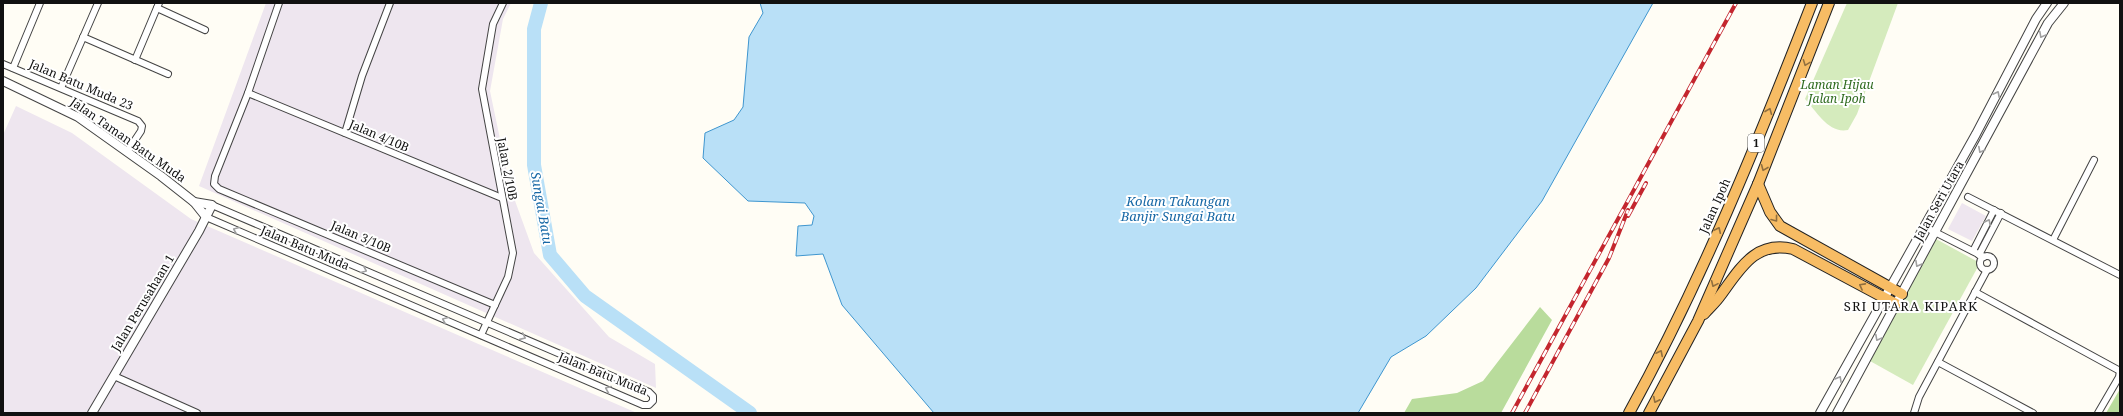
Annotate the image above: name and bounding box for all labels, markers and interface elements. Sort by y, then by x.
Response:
one-way arrow [2039,31,2047,38]
street label: Jalan Batu Muda 23 [26,55,136,114]
one-way arrow [1803,60,1811,67]
park label: Laman Hijau Jalan Ipoh [1799,76,1874,107]
one-way arrow [1992,91,2000,98]
street label: Jalan Taman Batu Muda [66,93,190,186]
one-way arrow [1765,107,1773,114]
street label: Jalan 4/10B [346,115,412,156]
road number: 1 [1748,134,1764,152]
street label: Jalan 2/10B [493,135,522,202]
one-way arrow [1978,146,1985,153]
street label: Jalan Seri Utara [1909,157,1968,245]
one-way arrow [1761,165,1769,172]
water label: Sungai Batu [527,170,557,246]
street label: Jalan Ipoh [1694,175,1734,237]
water label: Kolam Takungan Banjir Sungai Batu [1120,192,1235,225]
one-way arrow [1770,214,1777,221]
street label: Jalan 3/10B [328,216,394,257]
one-way arrow [1983,219,1990,226]
street label: Jalan Batu Muda [257,221,352,274]
one-way arrow [232,227,239,235]
one-way arrow [1713,227,1721,235]
street label: Jalan Perusahaan 1 [106,251,178,355]
one-way arrow [1915,260,1923,267]
one-way arrow [360,265,367,273]
one-way arrow [1711,279,1719,287]
one-way arrow [1859,283,1866,290]
district label: SRI UTARA KIPARK [1844,297,1978,315]
one-way arrow [442,316,449,324]
one-way arrow [519,332,527,340]
one-way arrow [1875,334,1882,342]
street label: Jalan Batu Muda [555,347,651,399]
one-way arrow [1655,350,1663,358]
one-way arrow [1834,376,1842,383]
one-way arrow [604,386,611,394]
one-way arrow [1653,395,1661,403]

